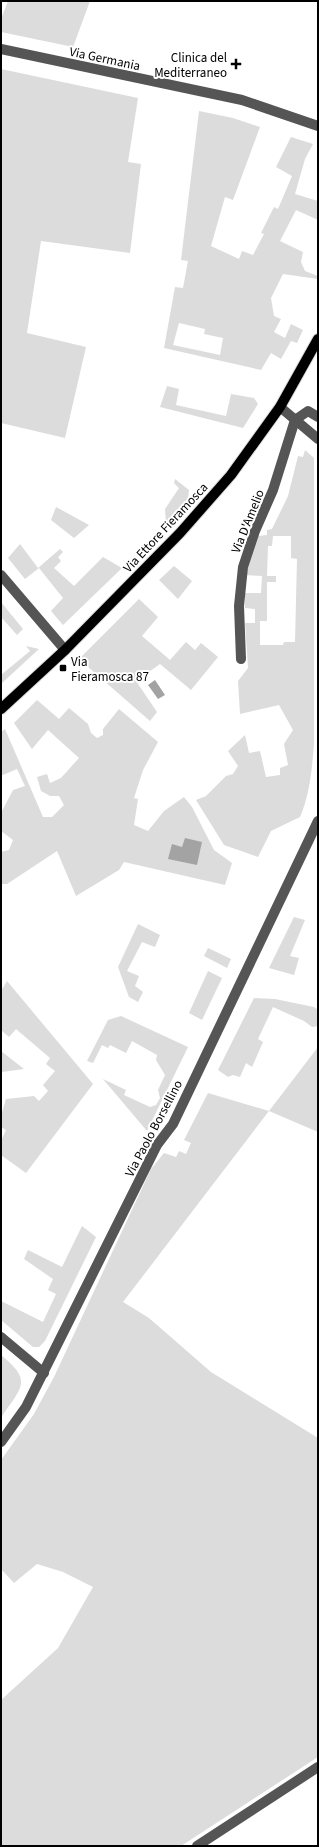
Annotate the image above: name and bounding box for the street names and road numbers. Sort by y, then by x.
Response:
street label: Via Germania [68,43,142,75]
street label: Via Ettore Fieramosca [119,479,212,577]
street label: Via D'Amelio [227,487,269,556]
street label: Via Paolo Borsellino [121,1077,187,1180]

